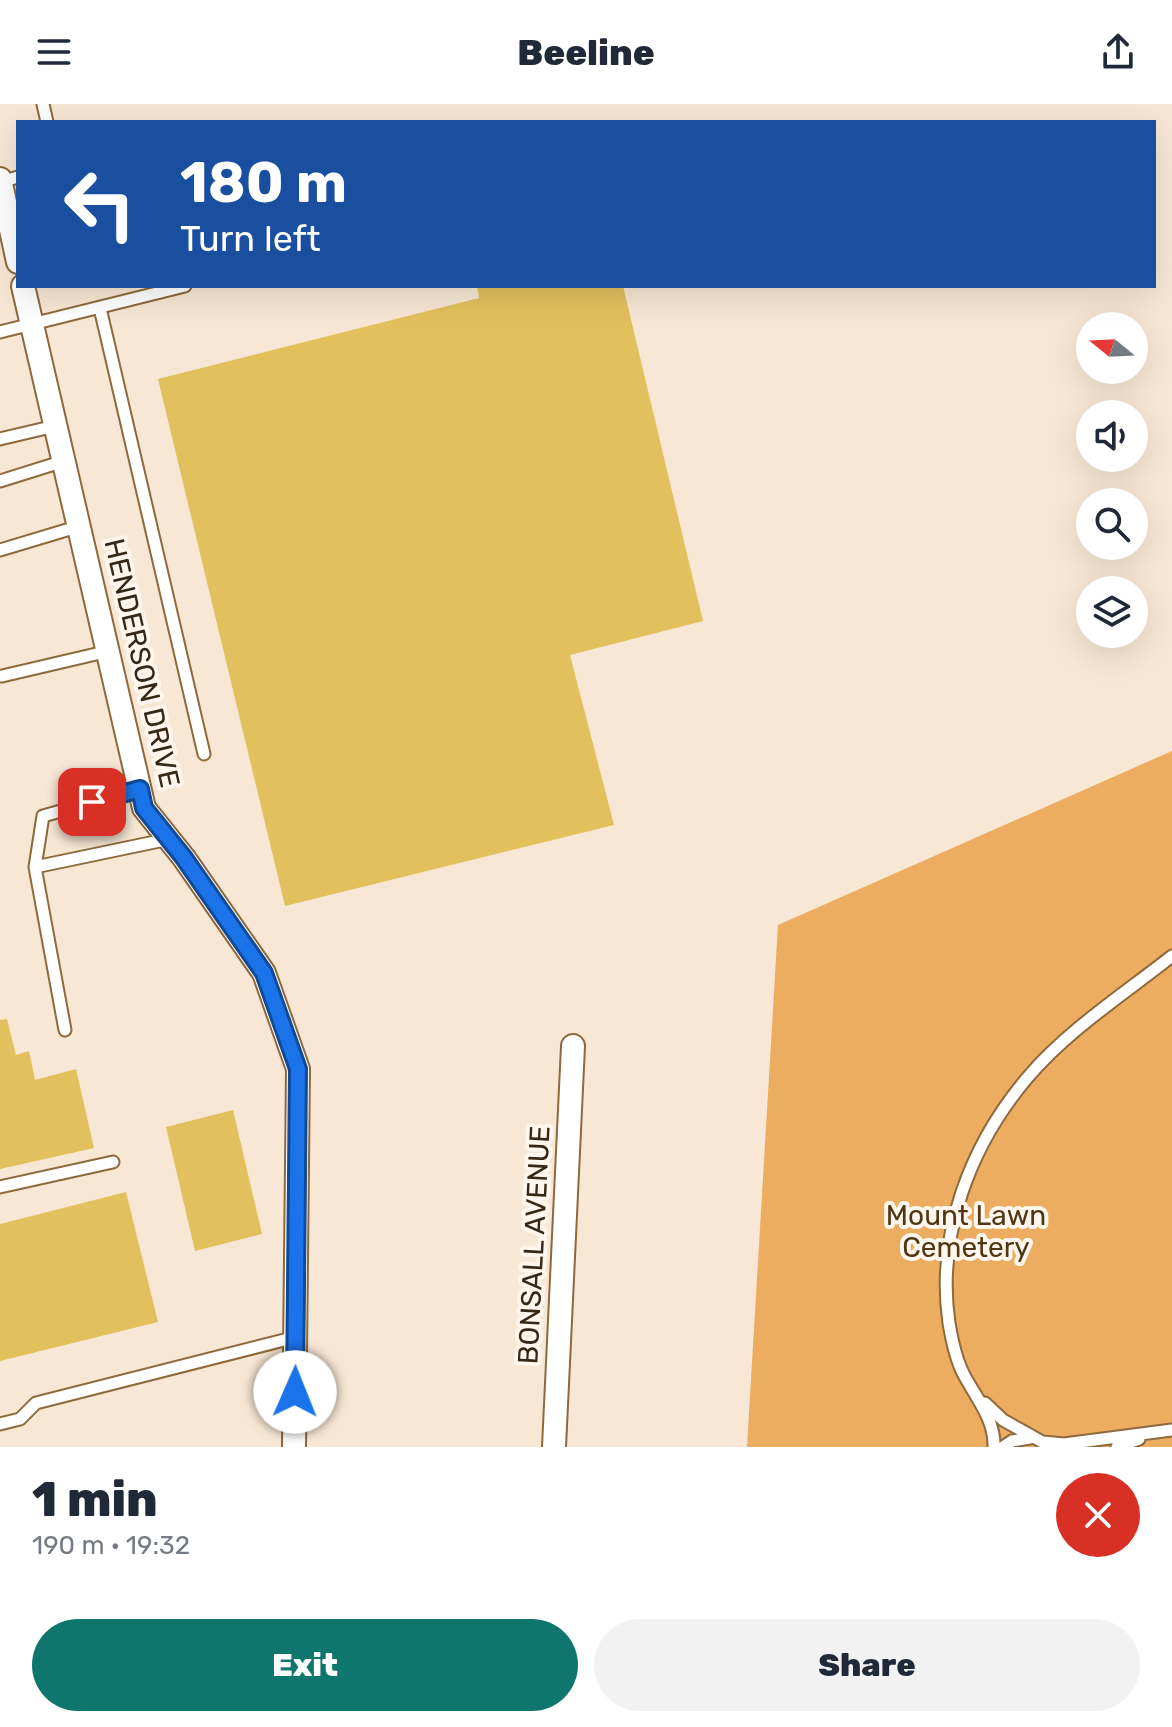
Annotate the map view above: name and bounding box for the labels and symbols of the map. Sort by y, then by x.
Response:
north arrow [1076,312,1148,384]
street label: HENDERSON DRIVE [97,535,187,791]
pin [58,768,126,836]
street label: BONSALL AVENUE [511,1125,557,1365]
park label: Mount Lawn Cemetery [886,1199,1046,1264]
position arrow [253,1350,337,1434]

